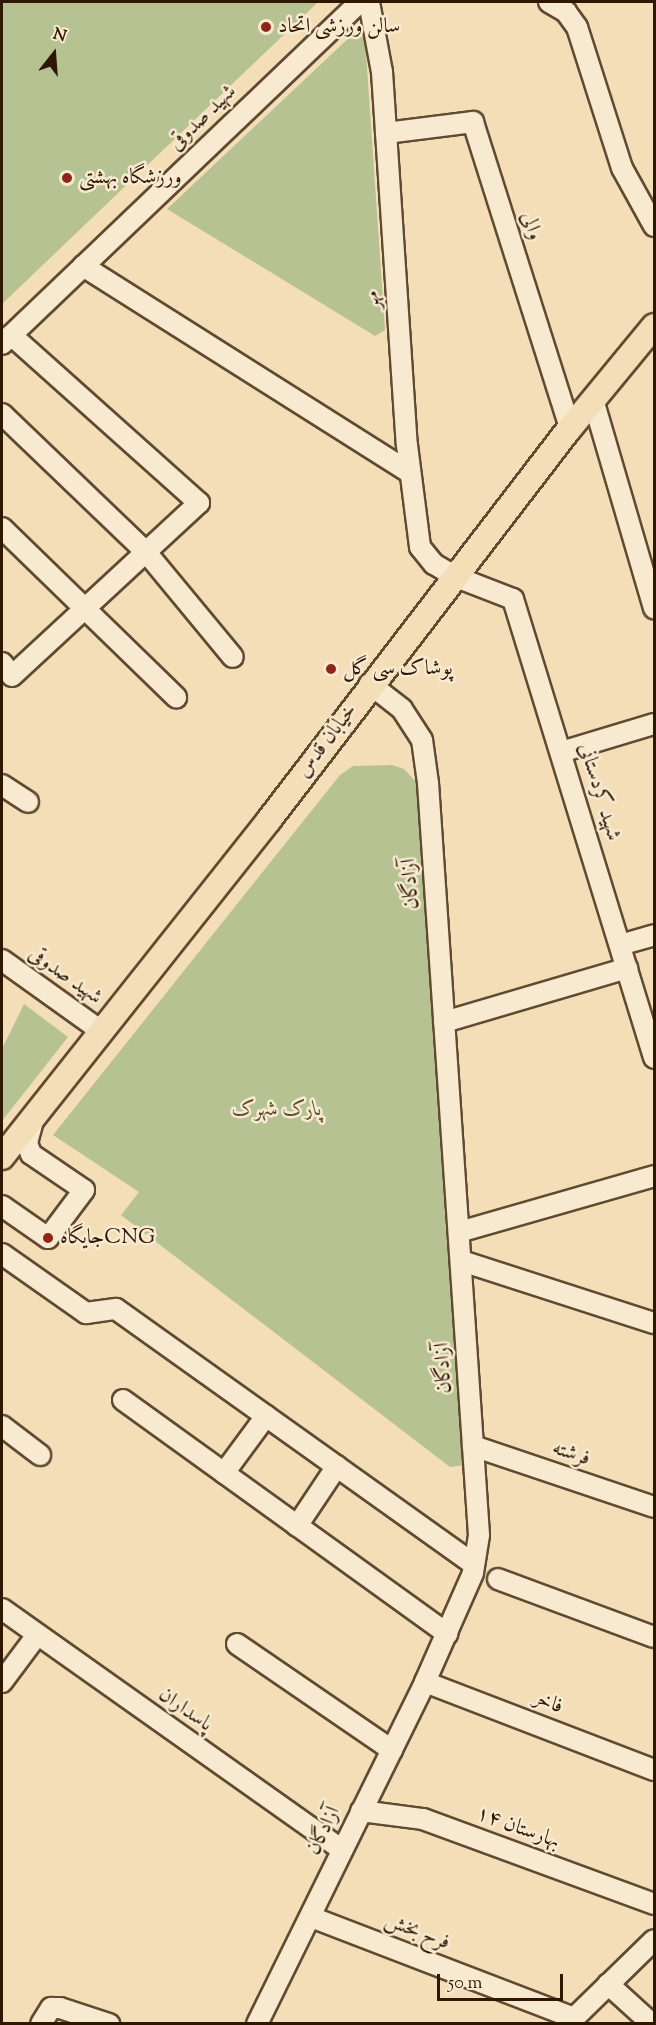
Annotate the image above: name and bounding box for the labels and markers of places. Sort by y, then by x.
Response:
place label: سالن ورزشی اتحاد [278,14,400,40]
marker: سالن ورزشی اتحاد [259,20,273,34]
place label: ورزشگاه بهشتی [79,165,182,191]
marker: ورزشگاه بهشتی [60,171,74,185]
place label: پوشاک سی گل [343,656,453,682]
marker: پوشاک سی گل [324,662,338,676]
place label: جایگاهCNG [60,1225,155,1251]
marker: جایگاهCNG [41,1231,55,1245]

